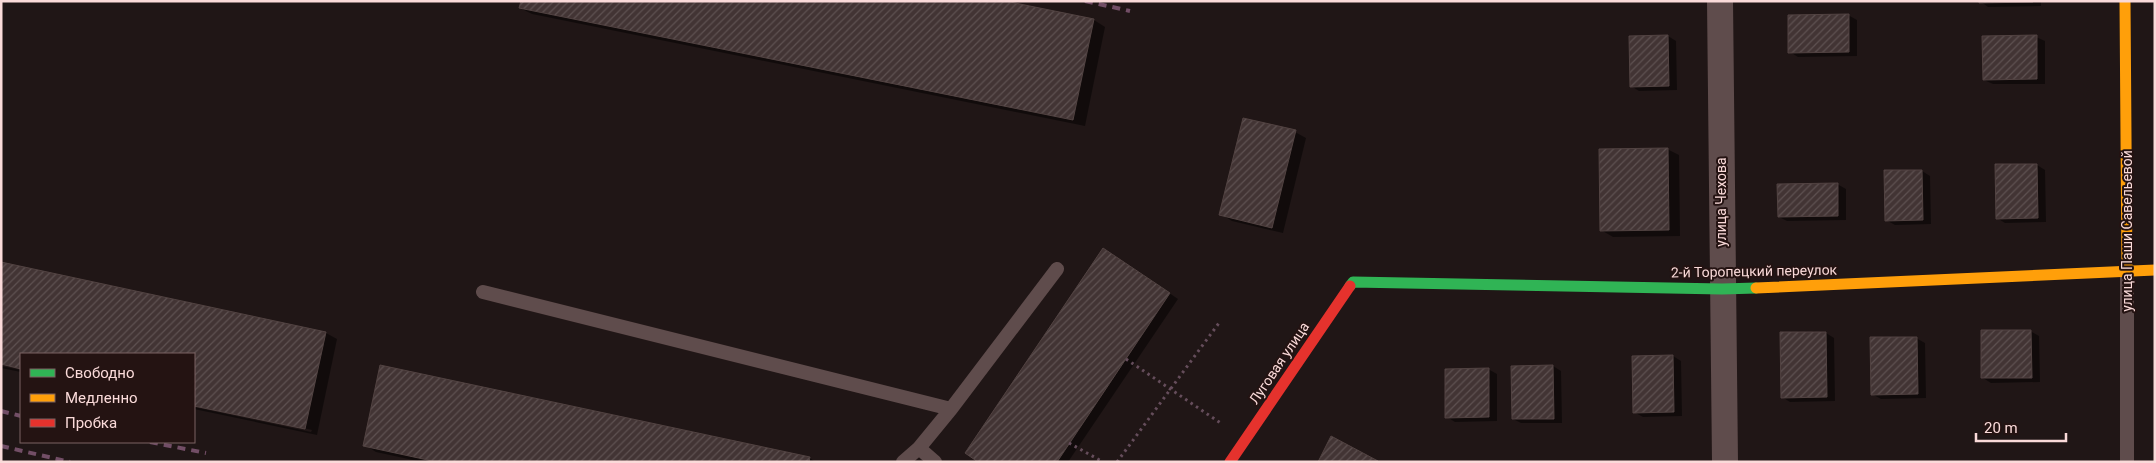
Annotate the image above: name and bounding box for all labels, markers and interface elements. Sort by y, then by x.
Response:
street label: улица Паши Савельевой [2119,150,2135,312]
street label: улица Чехова [1713,157,1729,247]
street label: 2-й Торопецкий переулок [1671,262,1838,280]
street label: Луговая улица [1246,319,1312,407]
legend [20,353,195,443]
text: Свободно [65,364,134,382]
text: Медленно [65,389,138,407]
scale bar [1976,410,2066,442]
text: Пробка [65,414,117,432]
text: 20 m [1984,419,2018,437]

